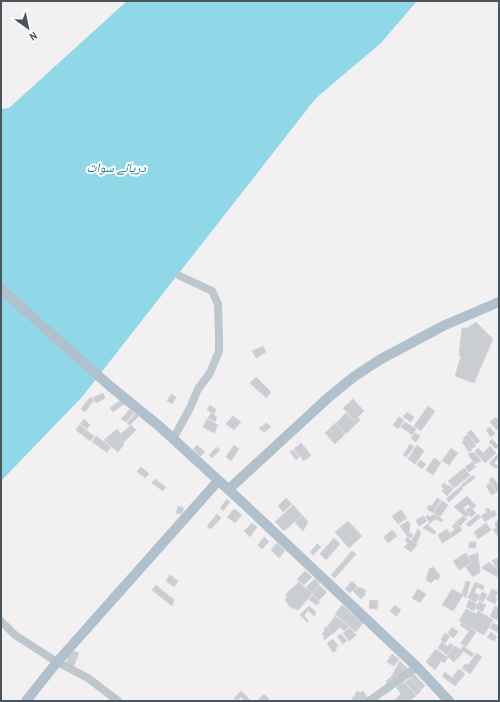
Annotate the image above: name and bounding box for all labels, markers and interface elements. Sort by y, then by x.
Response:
north arrow [8,8,48,48]
text: N [27,29,40,44]
water label: دریائے سوات [86,159,146,176]

